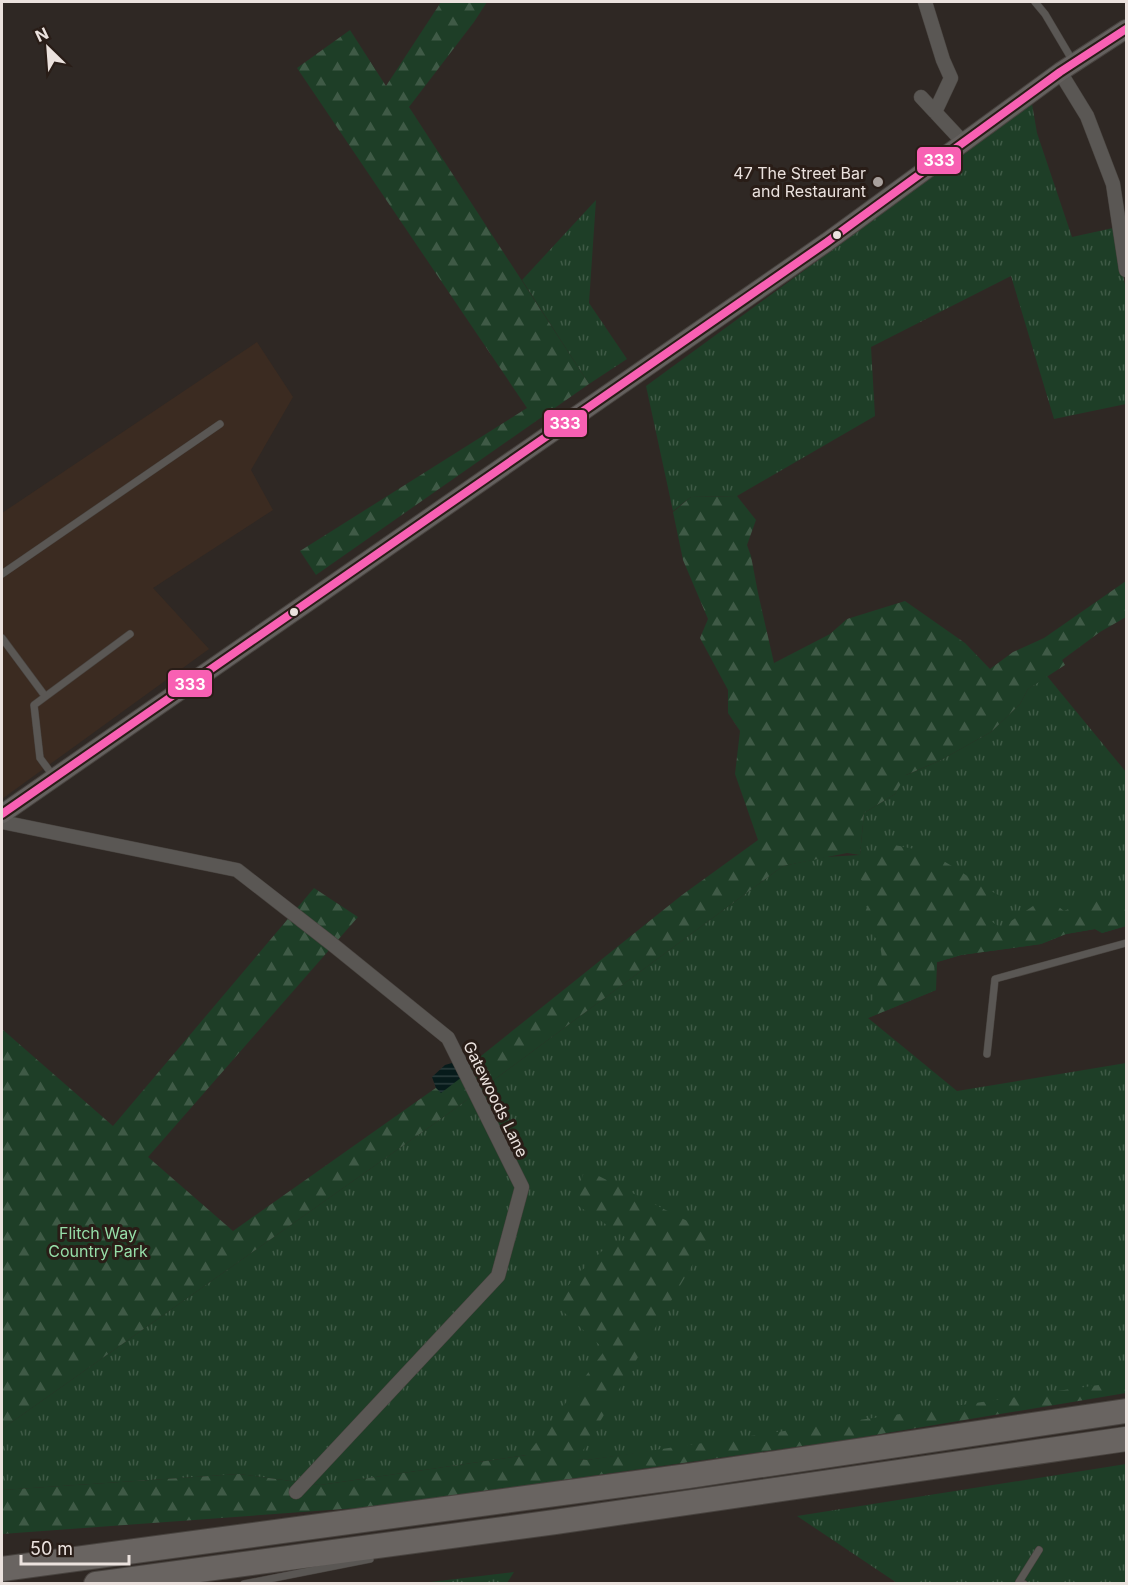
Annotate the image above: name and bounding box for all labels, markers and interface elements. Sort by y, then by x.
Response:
north arrow [18,18,78,78]
text: N [32,23,51,46]
line badge: 333 [916,146,962,175]
text: 333 [924,150,954,170]
place label: 47 The Street Bar and Restaurant [733,163,866,201]
marker: 47 The Street Bar and Restaurant [871,175,885,189]
unlabelled marker [831,229,843,241]
line badge: 333 [543,409,588,438]
text: 333 [550,413,580,433]
unlabelled marker [288,606,300,618]
line badge: 333 [167,669,213,698]
text: 333 [175,674,205,694]
street label: Gatewoods Lane [459,1038,533,1160]
park label: Flitch Way Country Park [48,1223,148,1261]
scale bar [21,1528,129,1566]
text: 50 m [30,1538,73,1559]

